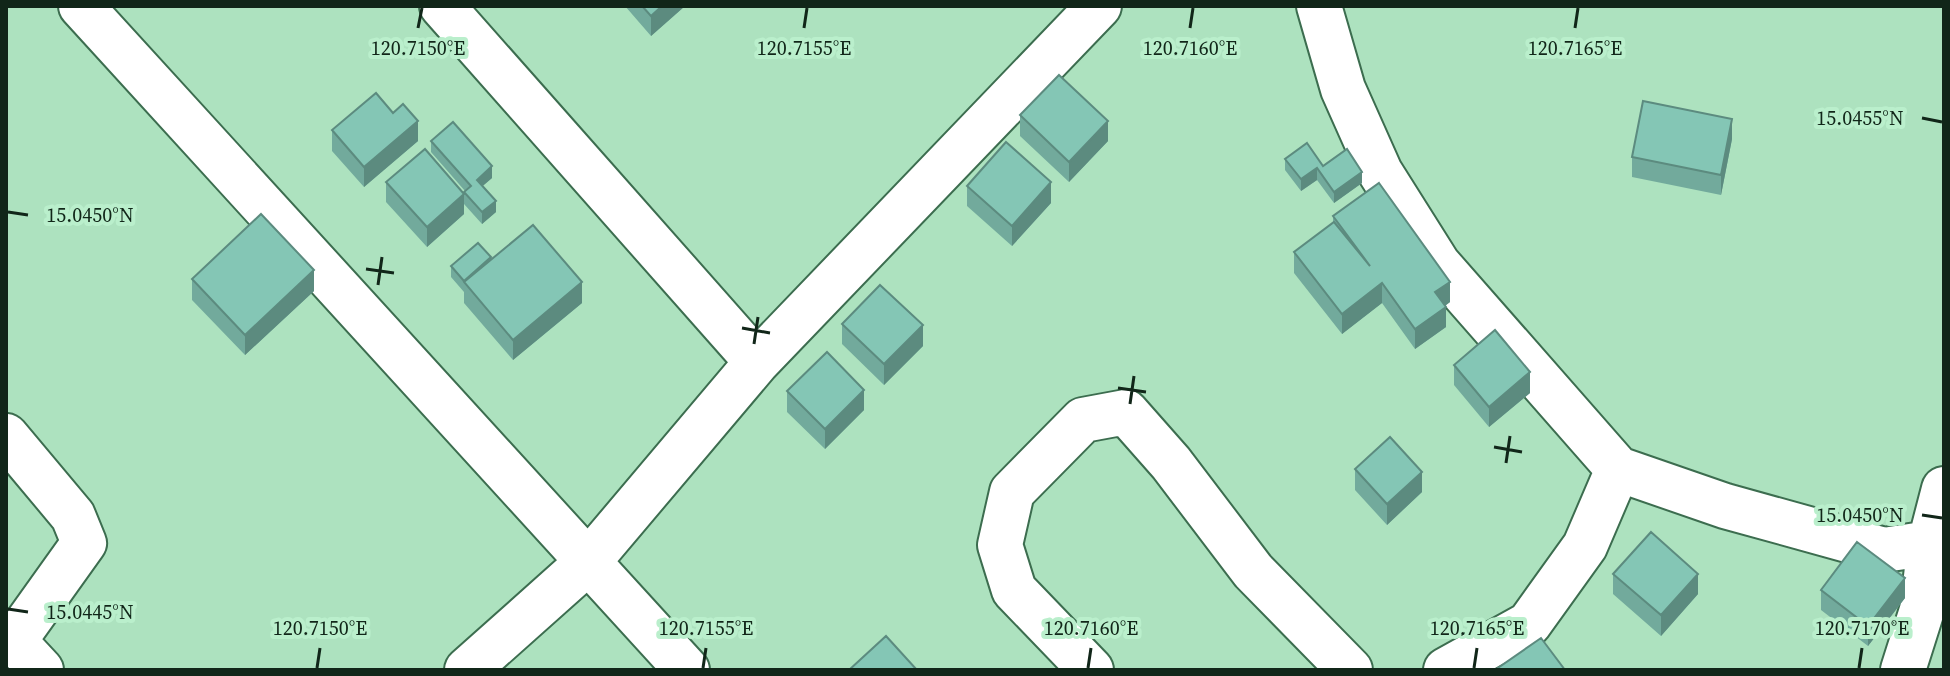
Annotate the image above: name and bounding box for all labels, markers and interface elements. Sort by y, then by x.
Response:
text: 120.7150°E [371,34,465,62]
text: 120.7155°E [757,34,851,62]
text: 120.7160°E [1143,34,1237,62]
text: 120.7165°E [1528,34,1622,62]
text: 15.0455°N [1816,104,1904,132]
text: 15.0450°N [46,201,134,229]
text: 15.0450°N [1816,501,1904,529]
text: 15.0445°N [46,598,134,626]
text: 120.7150°E [273,614,367,642]
text: 120.7155°E [659,614,753,642]
text: 120.7160°E [1044,614,1138,642]
text: 120.7165°E [1430,614,1524,642]
text: 120.7170°E [1815,614,1909,642]

